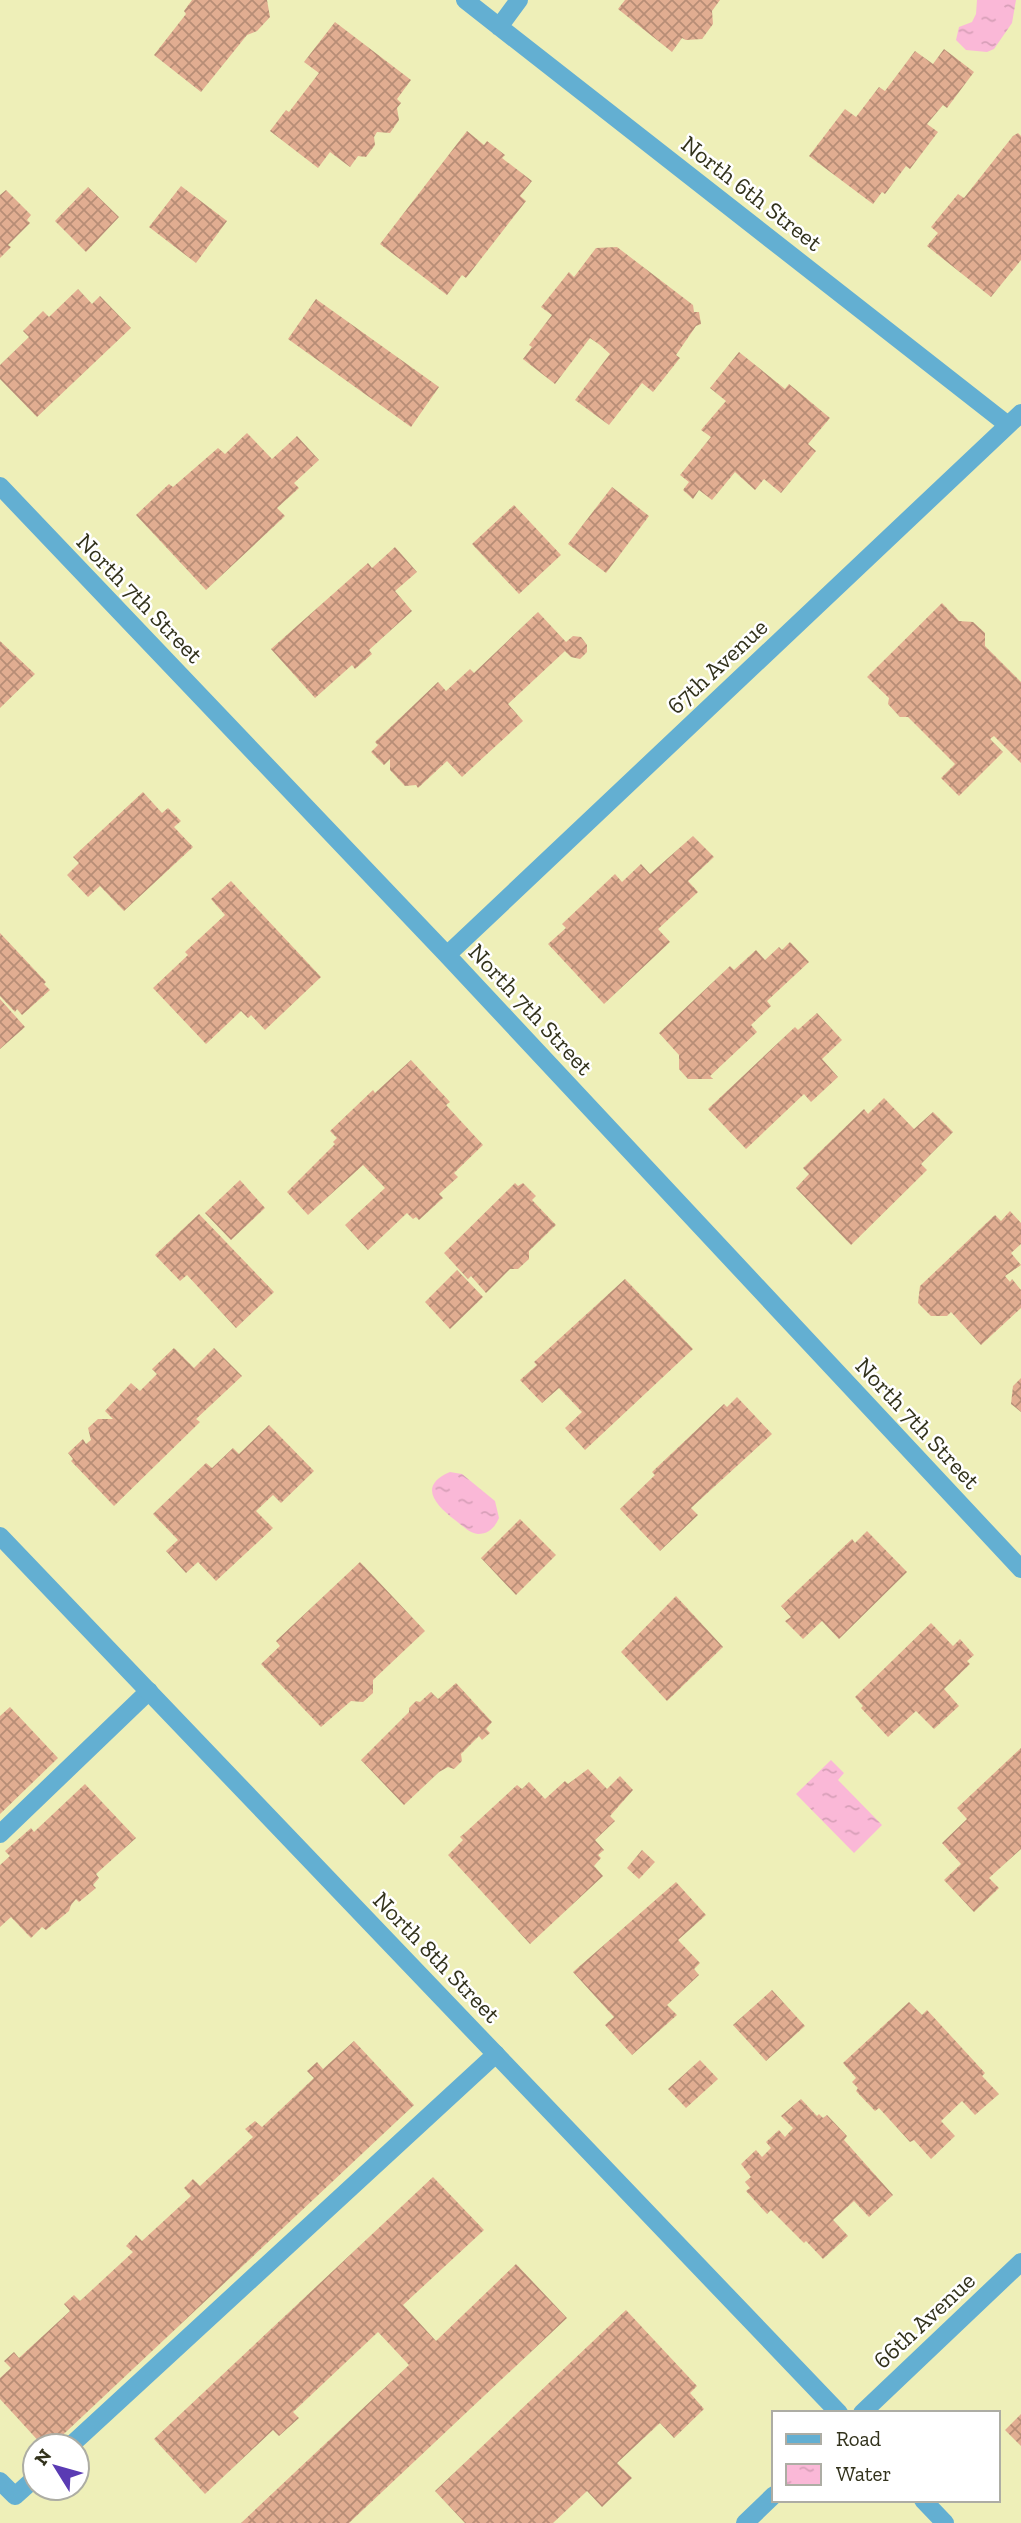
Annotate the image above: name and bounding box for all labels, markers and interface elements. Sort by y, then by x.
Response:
street label: North 6th Street [676,129,828,257]
street label: North 7th Street [71,527,209,669]
street label: 67th Avenue [661,612,773,720]
street label: North 7th Street [463,937,599,1081]
street label: North 7th Street [850,1351,986,1495]
street label: North 8th Street [367,1885,507,2029]
street label: 66th Avenue [867,2266,981,2374]
legend [772,2411,1000,2502]
text: Road [836,2426,882,2451]
north arrow [21,2432,91,2502]
text: N [29,2444,56,2470]
text: Water [836,2461,891,2486]

